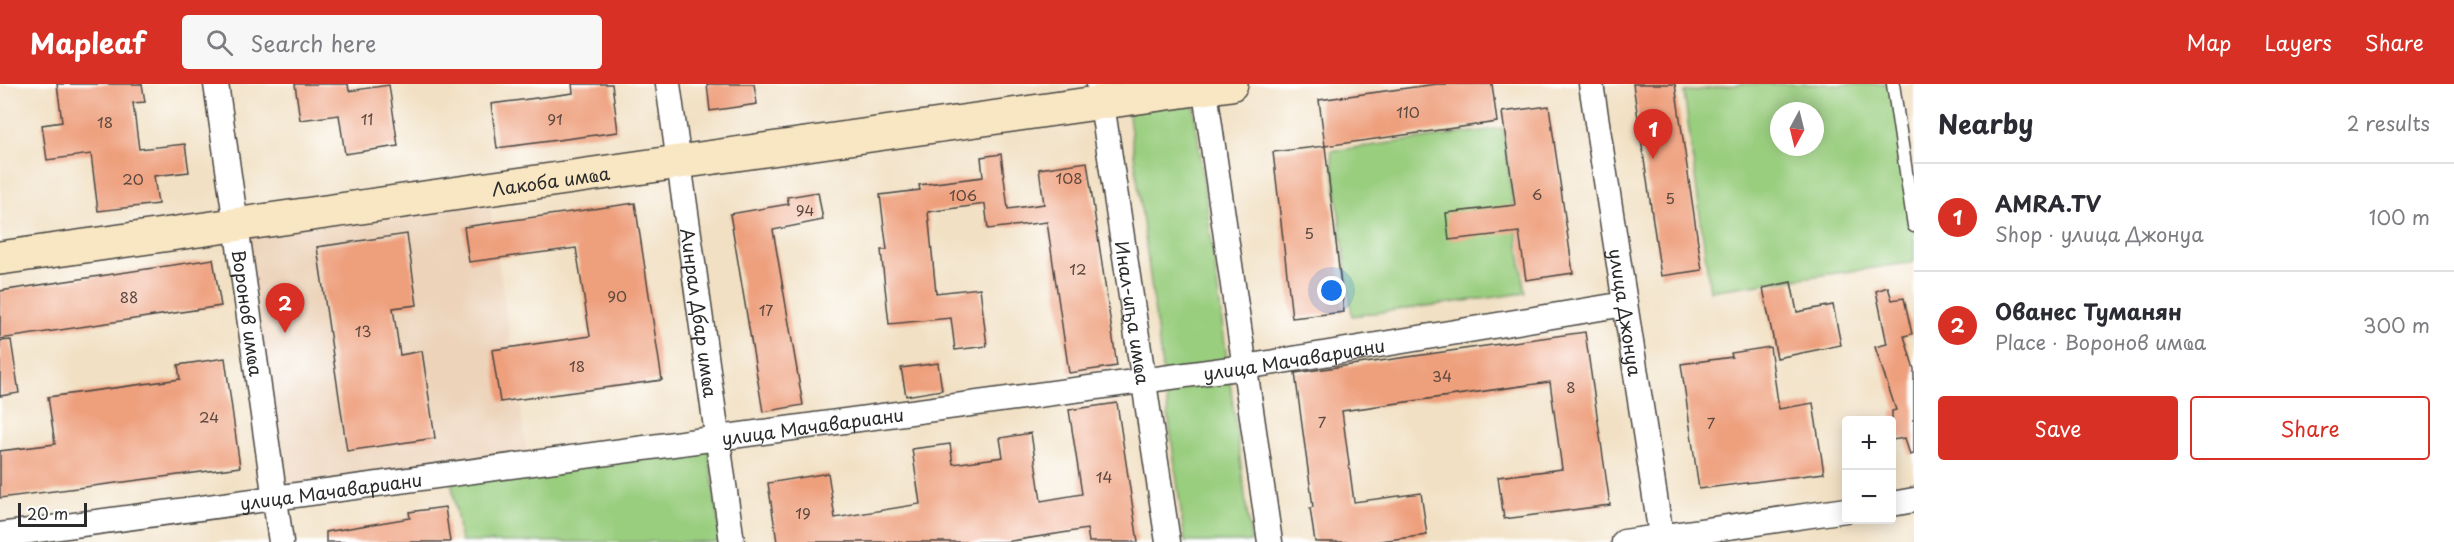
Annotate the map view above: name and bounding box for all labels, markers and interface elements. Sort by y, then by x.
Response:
search box [182,15,602,69]
text: Mapleaf [30,21,146,64]
icon: search [203,26,236,59]
text: Search here [251,26,376,59]
text: Map [2187,26,2231,58]
text: Layers [2264,26,2332,58]
text: Share [2365,26,2424,58]
house number: 110 [1396,100,1420,123]
north arrow [1770,102,1824,156]
text: Nearby [1938,104,2033,143]
house number: 11 [361,107,373,130]
house number: 91 [547,107,563,130]
text: 2 results [2347,108,2430,138]
house number: 18 [97,110,113,133]
pin: 1 [1634,110,1672,159]
street label: Лакоба имҩа [490,158,612,202]
house number: 108 [1055,166,1083,189]
house number: 20 [122,167,144,190]
house number: 6 [1532,182,1542,205]
house number: 106 [949,183,977,206]
house number: 5 [1665,186,1675,209]
text: AMRA.TV [1995,186,2101,219]
house number: 94 [796,198,814,221]
text: 1 [1953,202,1962,232]
text: 100 m [2369,202,2430,232]
text: Shop · улица Джонуа [1995,219,2204,249]
house number: 5 [1304,221,1314,244]
street label: Аинрал Дбар имҩа [675,226,725,400]
street label: Инал-иҧа имҩа [1109,239,1158,387]
street label: улица Джонуа [1603,247,1650,379]
street label: Воронов имҩа [226,248,271,379]
house number: 12 [1069,257,1087,280]
your location [1317,276,1346,305]
pin: 2 [266,284,304,333]
house number: 90 [607,284,627,307]
house number: 88 [120,285,138,308]
text: Ованес Туманян [1995,294,2182,327]
house number: 17 [759,298,773,321]
text: 2 [1950,310,1965,340]
text: 300 m [2363,310,2430,340]
house number: 13 [355,319,371,342]
text: Place · Воронов имҩа [1995,327,2206,357]
street label: улица Мачавариани [1201,331,1387,386]
house number: 18 [569,354,585,377]
house number: 34 [1432,364,1452,387]
house number: 8 [1566,375,1576,398]
button: Save [1938,396,2178,460]
button: Share [2190,396,2430,460]
street label: улица Мачавариани [720,400,905,451]
house number: 24 [199,405,219,428]
house number: 7 [1318,410,1327,433]
house number: 7 [1707,411,1716,434]
map controls [1842,416,1896,524]
button: + [1842,416,1896,470]
street label: улица Мачавариани [238,465,424,516]
house number: 14 [1096,465,1112,488]
button: − [1842,470,1896,524]
scale bar [18,500,87,528]
text: 20 m [27,501,68,525]
house number: 19 [795,501,811,524]

